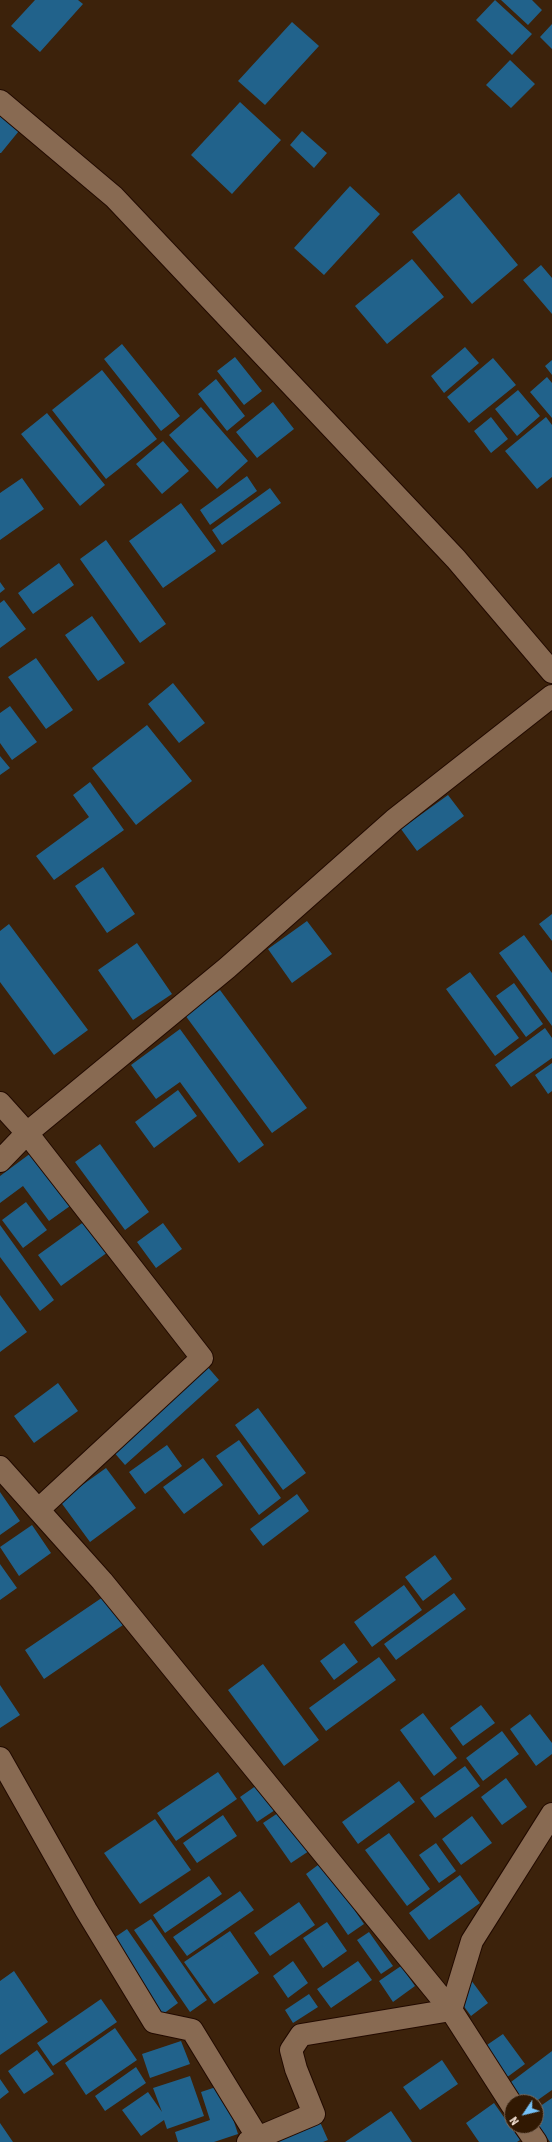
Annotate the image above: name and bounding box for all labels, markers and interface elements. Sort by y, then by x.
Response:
north arrow [504,2094,544,2134]
text: N [506,2113,523,2128]

